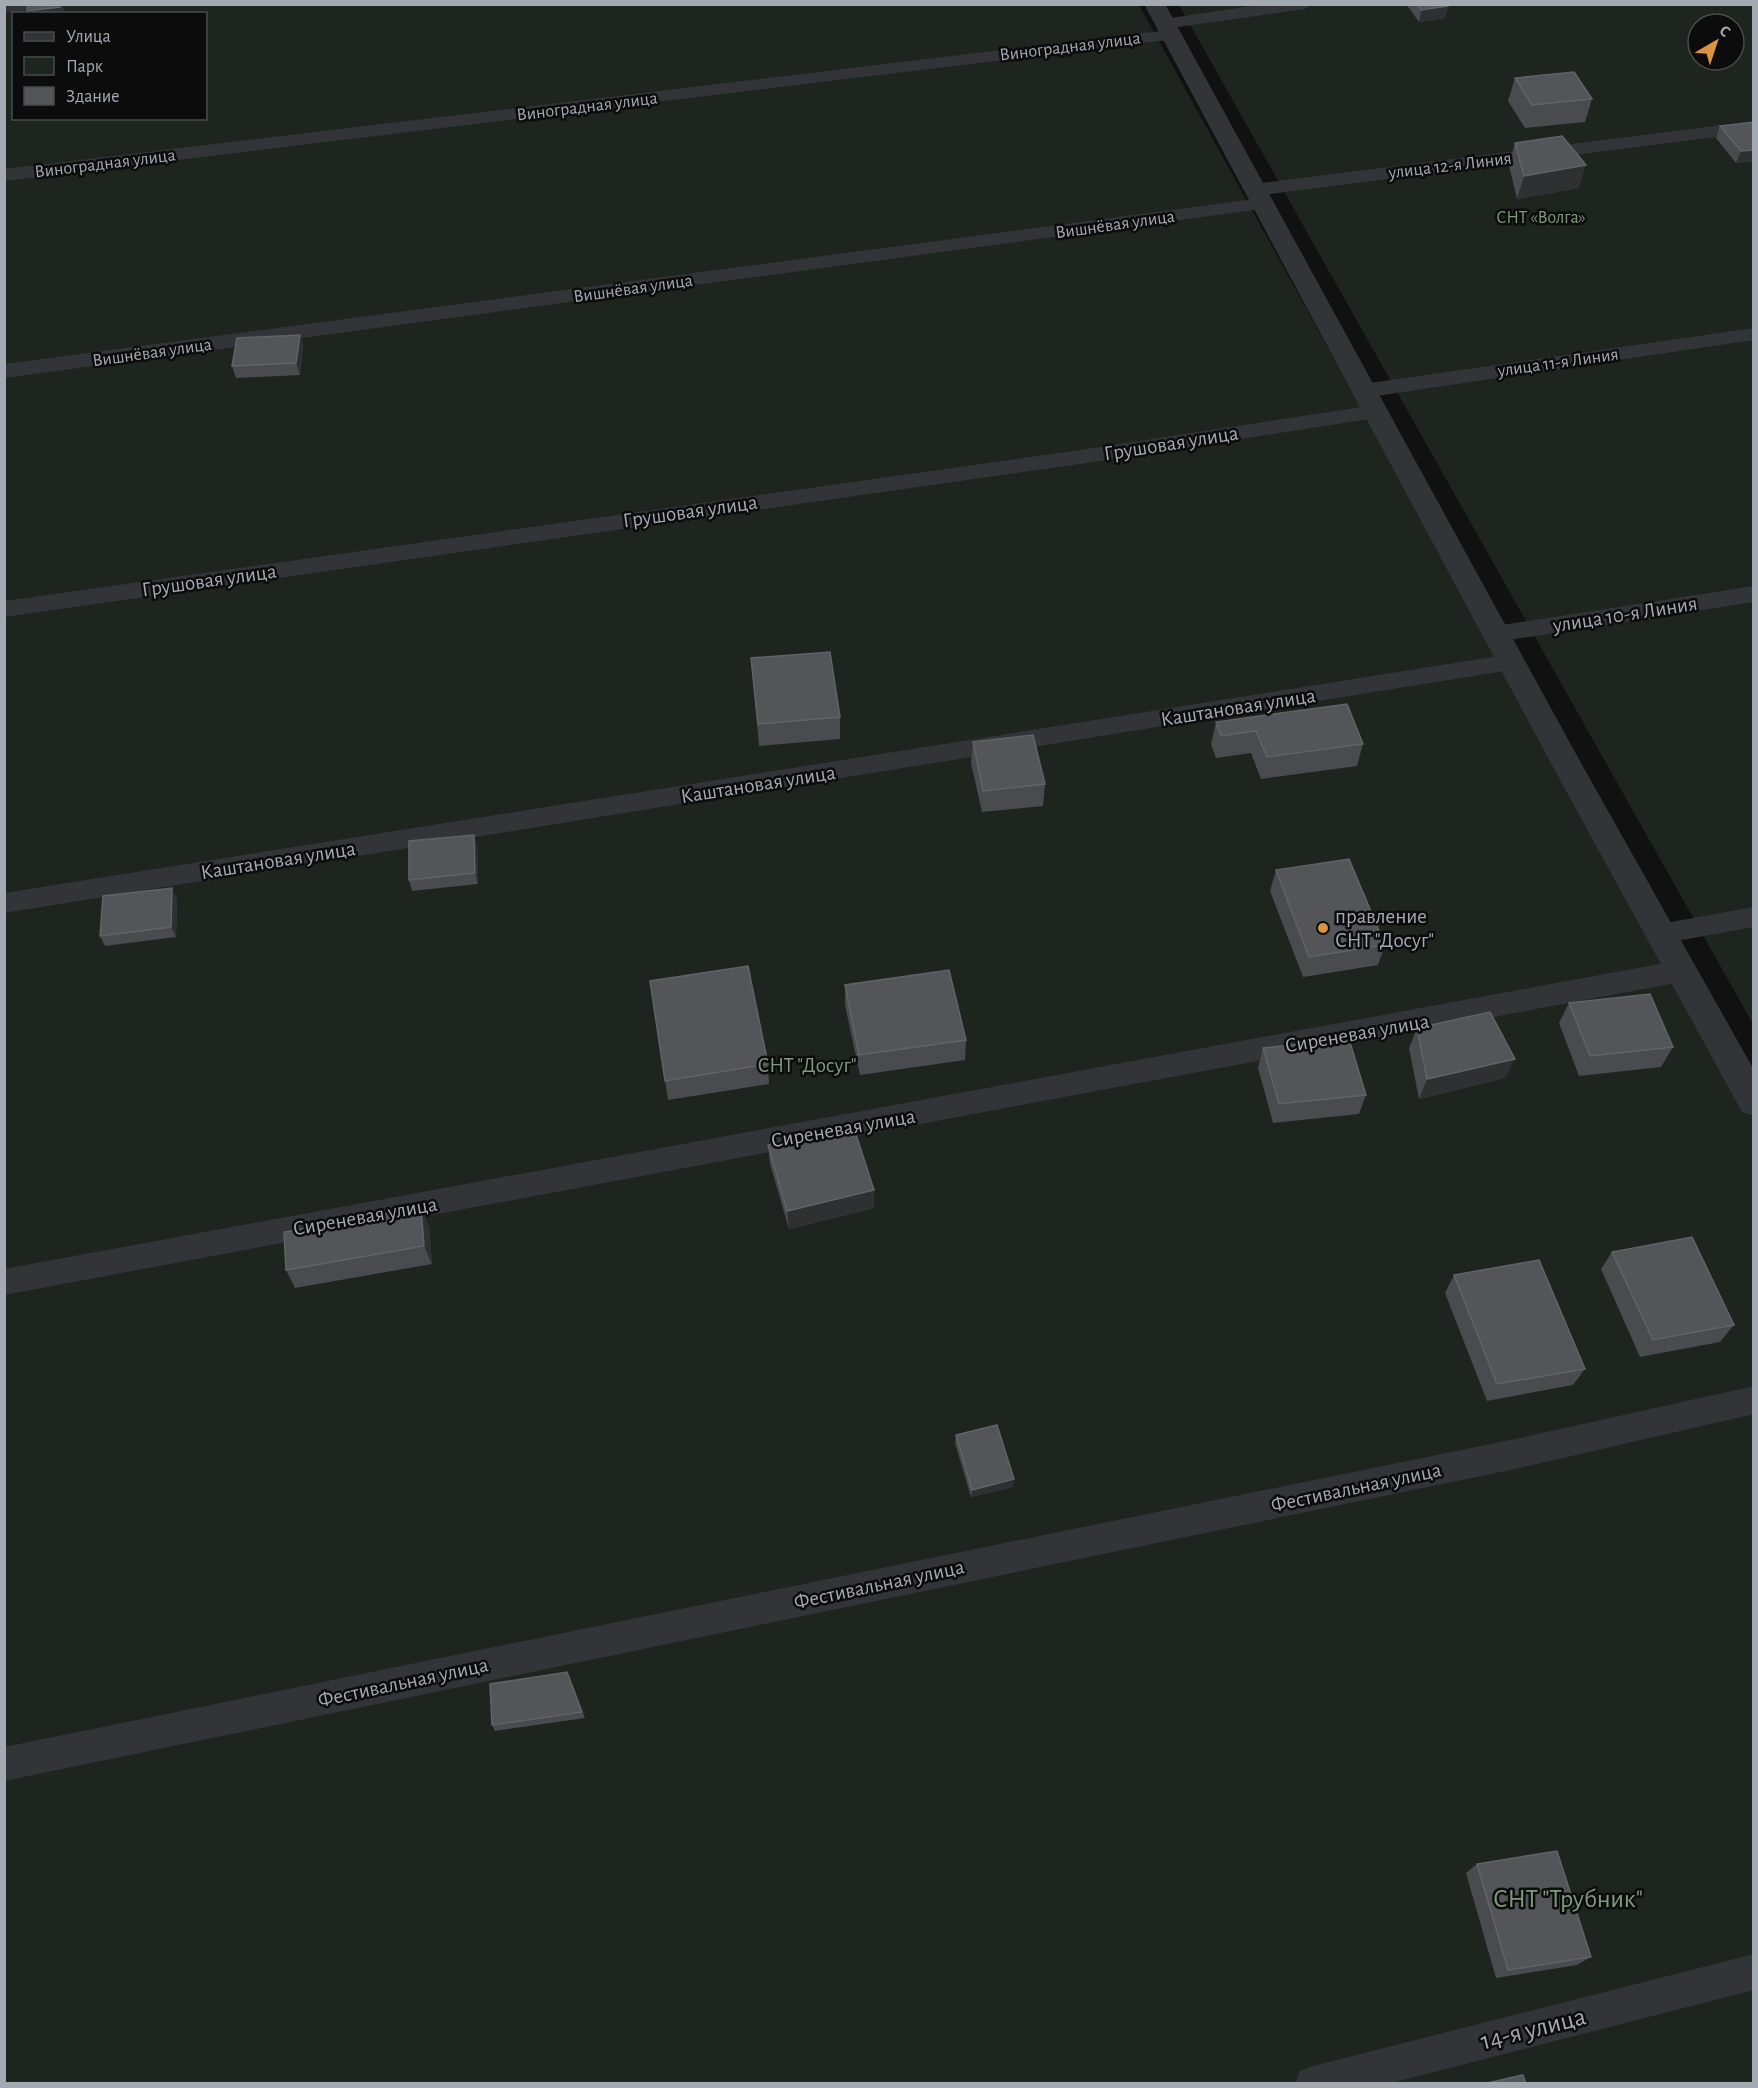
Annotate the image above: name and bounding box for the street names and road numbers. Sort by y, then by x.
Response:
street label: Виноградная улица [999,29,1142,65]
street label: Виноградная улица [516,89,659,125]
street label: Виноградная улица [34,146,177,182]
street label: улица 12-я Линия [1386,150,1513,183]
street label: Вишнёвая улица [1054,208,1176,242]
street label: Вишнёвая улица [572,272,694,306]
street label: Вишнёвая улица [91,336,213,370]
street label: улица 11-я Линия [1495,346,1620,381]
street label: Грушовая улица [1102,422,1240,465]
street label: Грушовая улица [621,492,759,531]
street label: Грушовая улица [140,561,278,600]
street label: улица 10-я Линия [1550,593,1699,636]
street label: Каштановая улица [1159,685,1317,730]
street label: Каштановая улица [679,762,837,807]
street label: Каштановая улица [199,838,357,883]
street label: Сиреневая улица [1283,1010,1431,1057]
street label: Сиреневая улица [769,1105,917,1152]
street label: Сиреневая улица [291,1193,439,1240]
street label: Фестивальная улица [1269,1459,1444,1516]
street label: Фестивальная улица [792,1556,967,1613]
street label: Фестивальная улица [316,1654,491,1711]
street label: 14-я улица [1478,2003,1589,2055]

